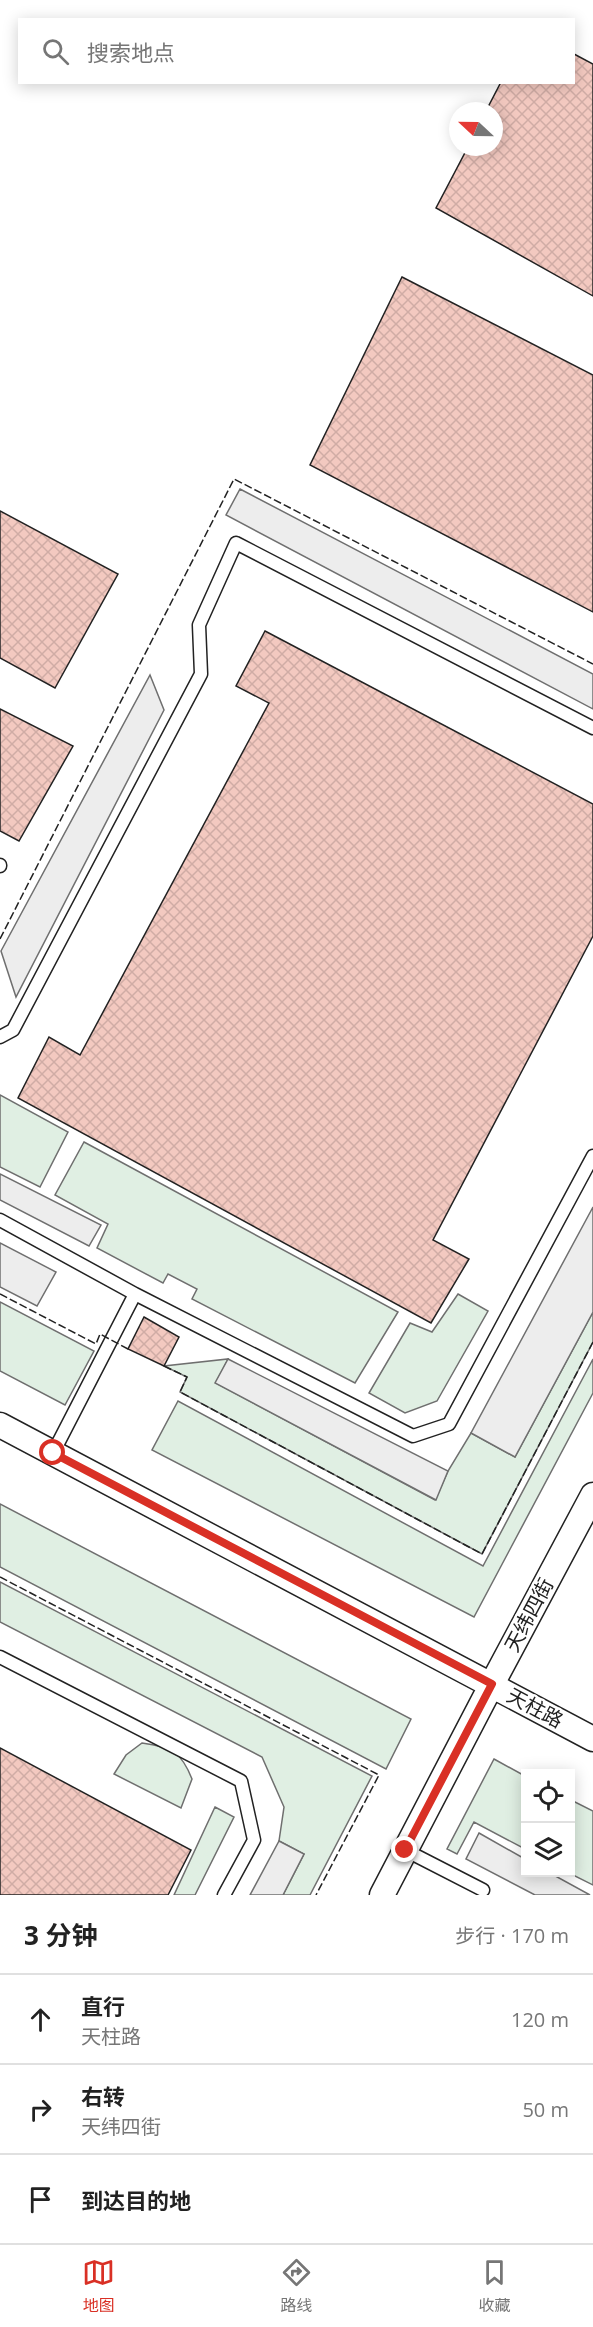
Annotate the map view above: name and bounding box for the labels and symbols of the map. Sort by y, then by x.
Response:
north arrow [449,102,503,156]
route start [39,1439,65,1465]
street label: 天纬四街 [498,1573,559,1656]
street label: 天柱路 [502,1682,568,1734]
route end [391,1836,417,1862]

